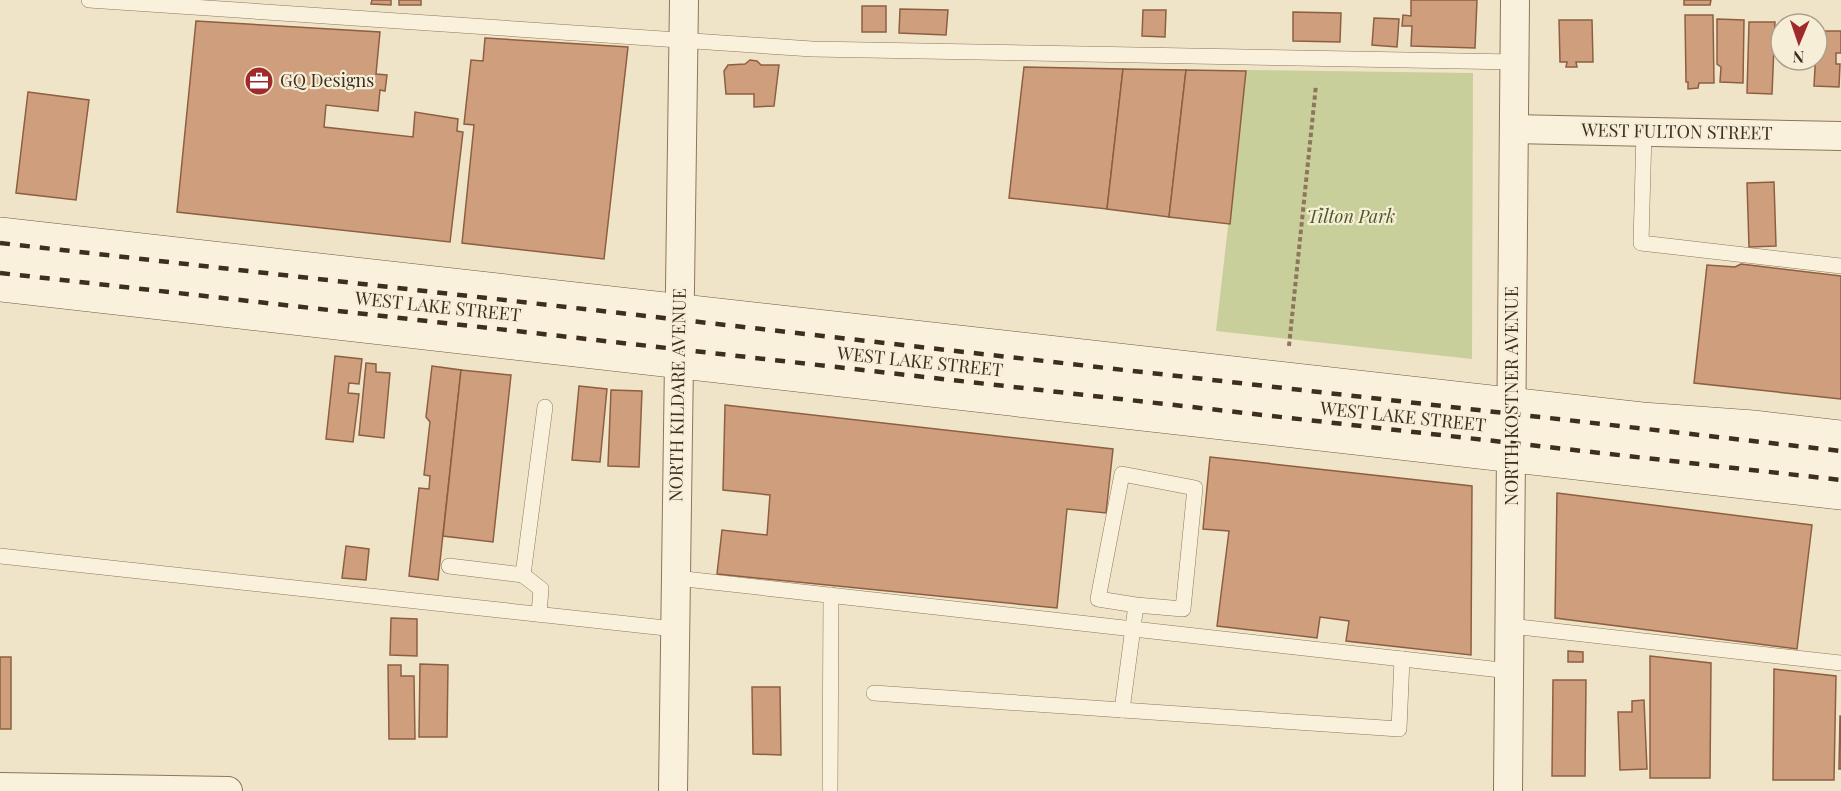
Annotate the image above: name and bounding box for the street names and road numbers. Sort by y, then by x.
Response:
street label: WEST FULTON STREET [1580,117,1773,145]
street label: WEST LAKE STREET [353,285,522,327]
street label: NORTH KOSTNER AVENUE [1499,286,1523,506]
street label: NORTH KILDARE AVENUE [663,288,691,502]
street label: WEST LAKE STREET [835,340,1004,382]
street label: WEST LAKE STREET [1318,395,1487,437]

